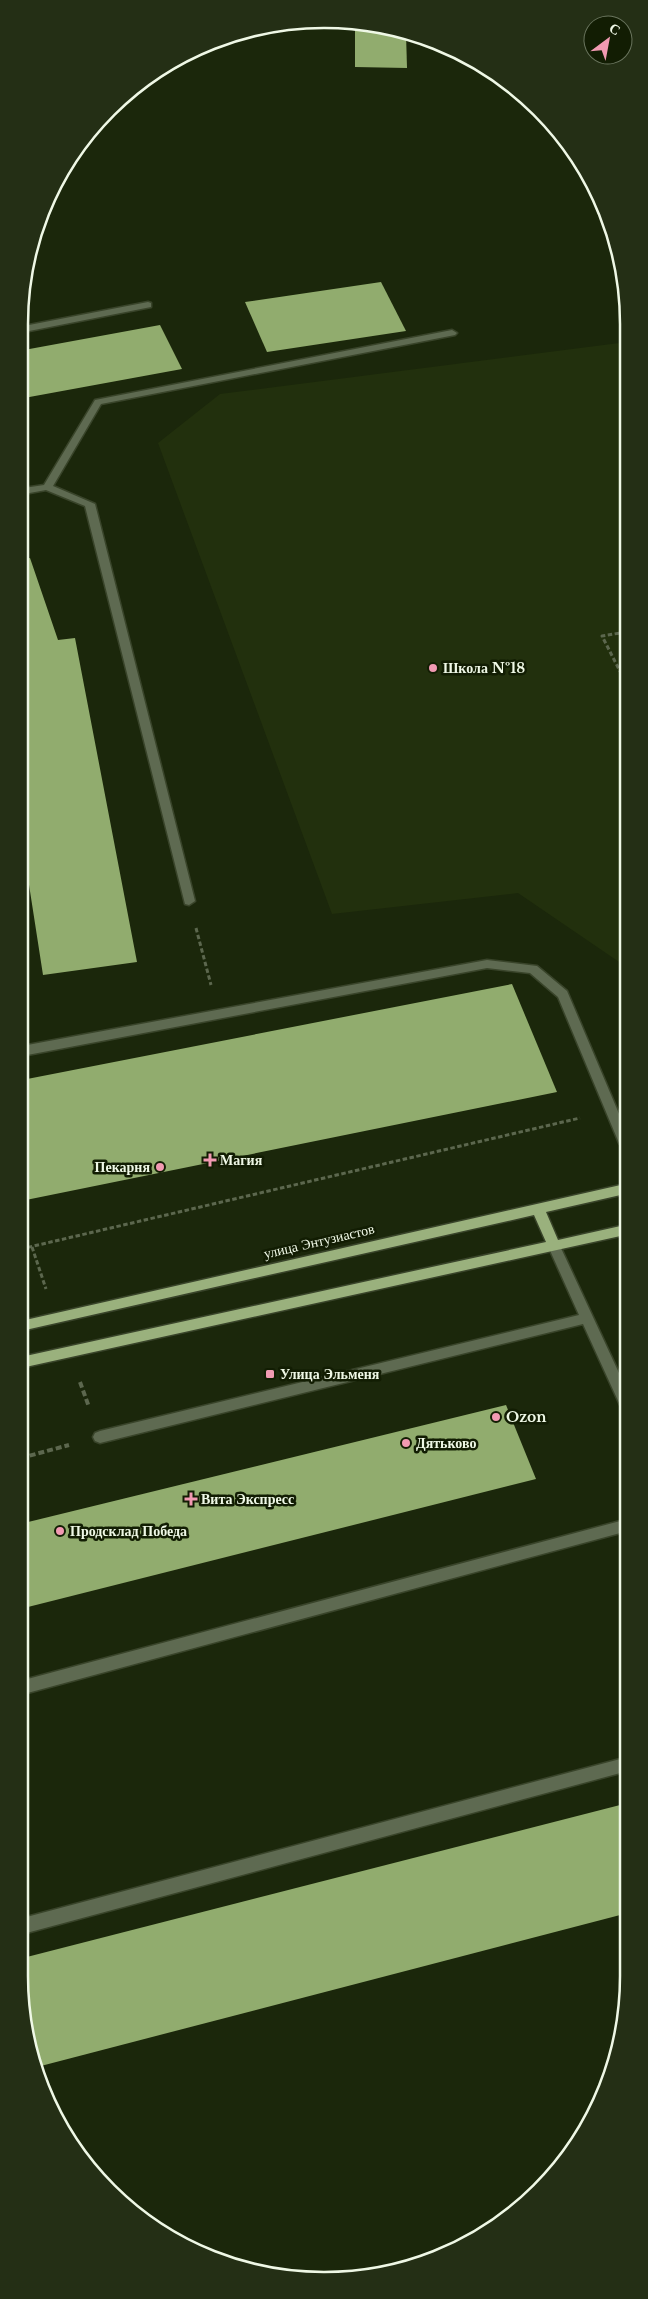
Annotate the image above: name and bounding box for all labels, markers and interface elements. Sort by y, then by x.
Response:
north arrow [583,15,633,65]
text: С [606,19,624,39]
place label: Школа №18 [443,659,525,677]
marker: Школа №18 [427,662,439,674]
place label: Магия [220,1151,263,1169]
marker: Магия [204,1154,216,1166]
place label: Пекарня [95,1158,150,1176]
marker: Пекарня [154,1161,166,1173]
street label: улица Энтузиастов [262,1219,377,1263]
place label: Улица Эльменя [280,1365,380,1383]
marker: Улица Эльменя [264,1368,276,1380]
place label: Ozon [506,1408,547,1426]
marker: Ozon [490,1411,502,1423]
place label: Дятьково [416,1434,476,1452]
marker: Дятьково [400,1437,412,1449]
place label: Вита Экспресс [201,1490,294,1508]
marker: Вита Экспресс [185,1493,197,1505]
place label: Продсклад Победа [70,1522,187,1540]
marker: Продсклад Победа [54,1525,66,1537]

